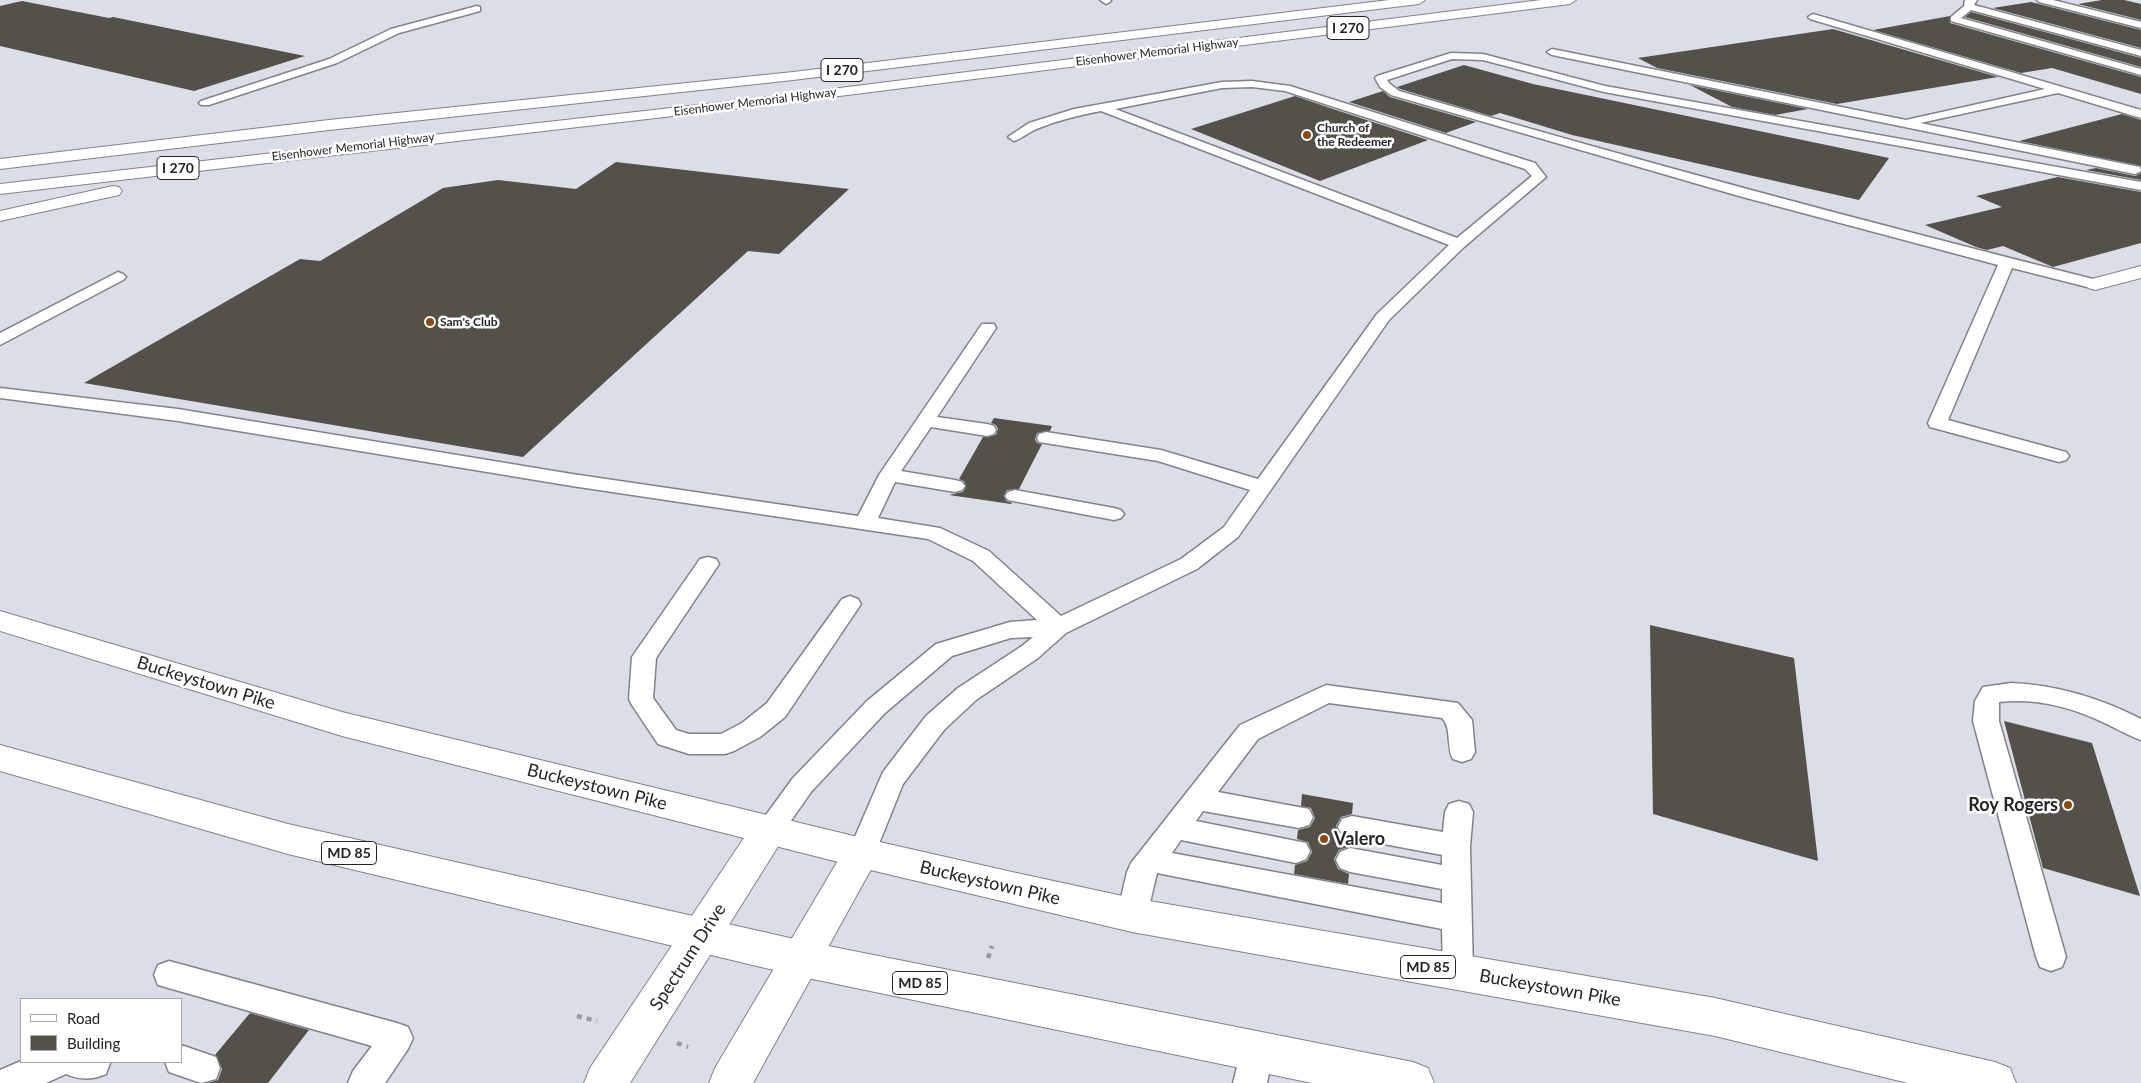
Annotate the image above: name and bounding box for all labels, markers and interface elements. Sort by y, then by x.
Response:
road number: I 270 [1327,16,1369,40]
street label: Eisenhower Memorial Highway [1075,35,1239,69]
road number: I 270 [821,58,863,82]
street label: Eisenhower Memorial Highway [673,85,837,119]
place label: Church of the Redeemer [1317,121,1392,149]
marker: Church of the Redeemer [1301,129,1313,141]
street label: Eisenhower Memorial Highway [271,130,435,164]
road number: I 270 [157,156,199,180]
place label: Sam's Club [440,315,498,329]
marker: Sam's Club [424,316,436,328]
street label: Buckeystown Pike [134,652,278,714]
street label: Buckeystown Pike [525,759,669,815]
place label: Roy Rogers [1968,794,2058,816]
marker: Roy Rogers [2062,799,2074,811]
place label: Valero [1334,828,1385,850]
marker: Valero [1318,833,1330,845]
road number: MD 85 [322,841,376,864]
street label: Buckeystown Pike [918,856,1062,910]
street label: Spectrum Drive [645,899,731,1015]
road number: MD 85 [1400,956,1456,979]
street label: Buckeystown Pike [1478,965,1622,1011]
road number: MD 85 [892,971,948,994]
legend [20,998,182,1063]
text: Road [67,1009,100,1027]
text: Building [67,1034,120,1052]

